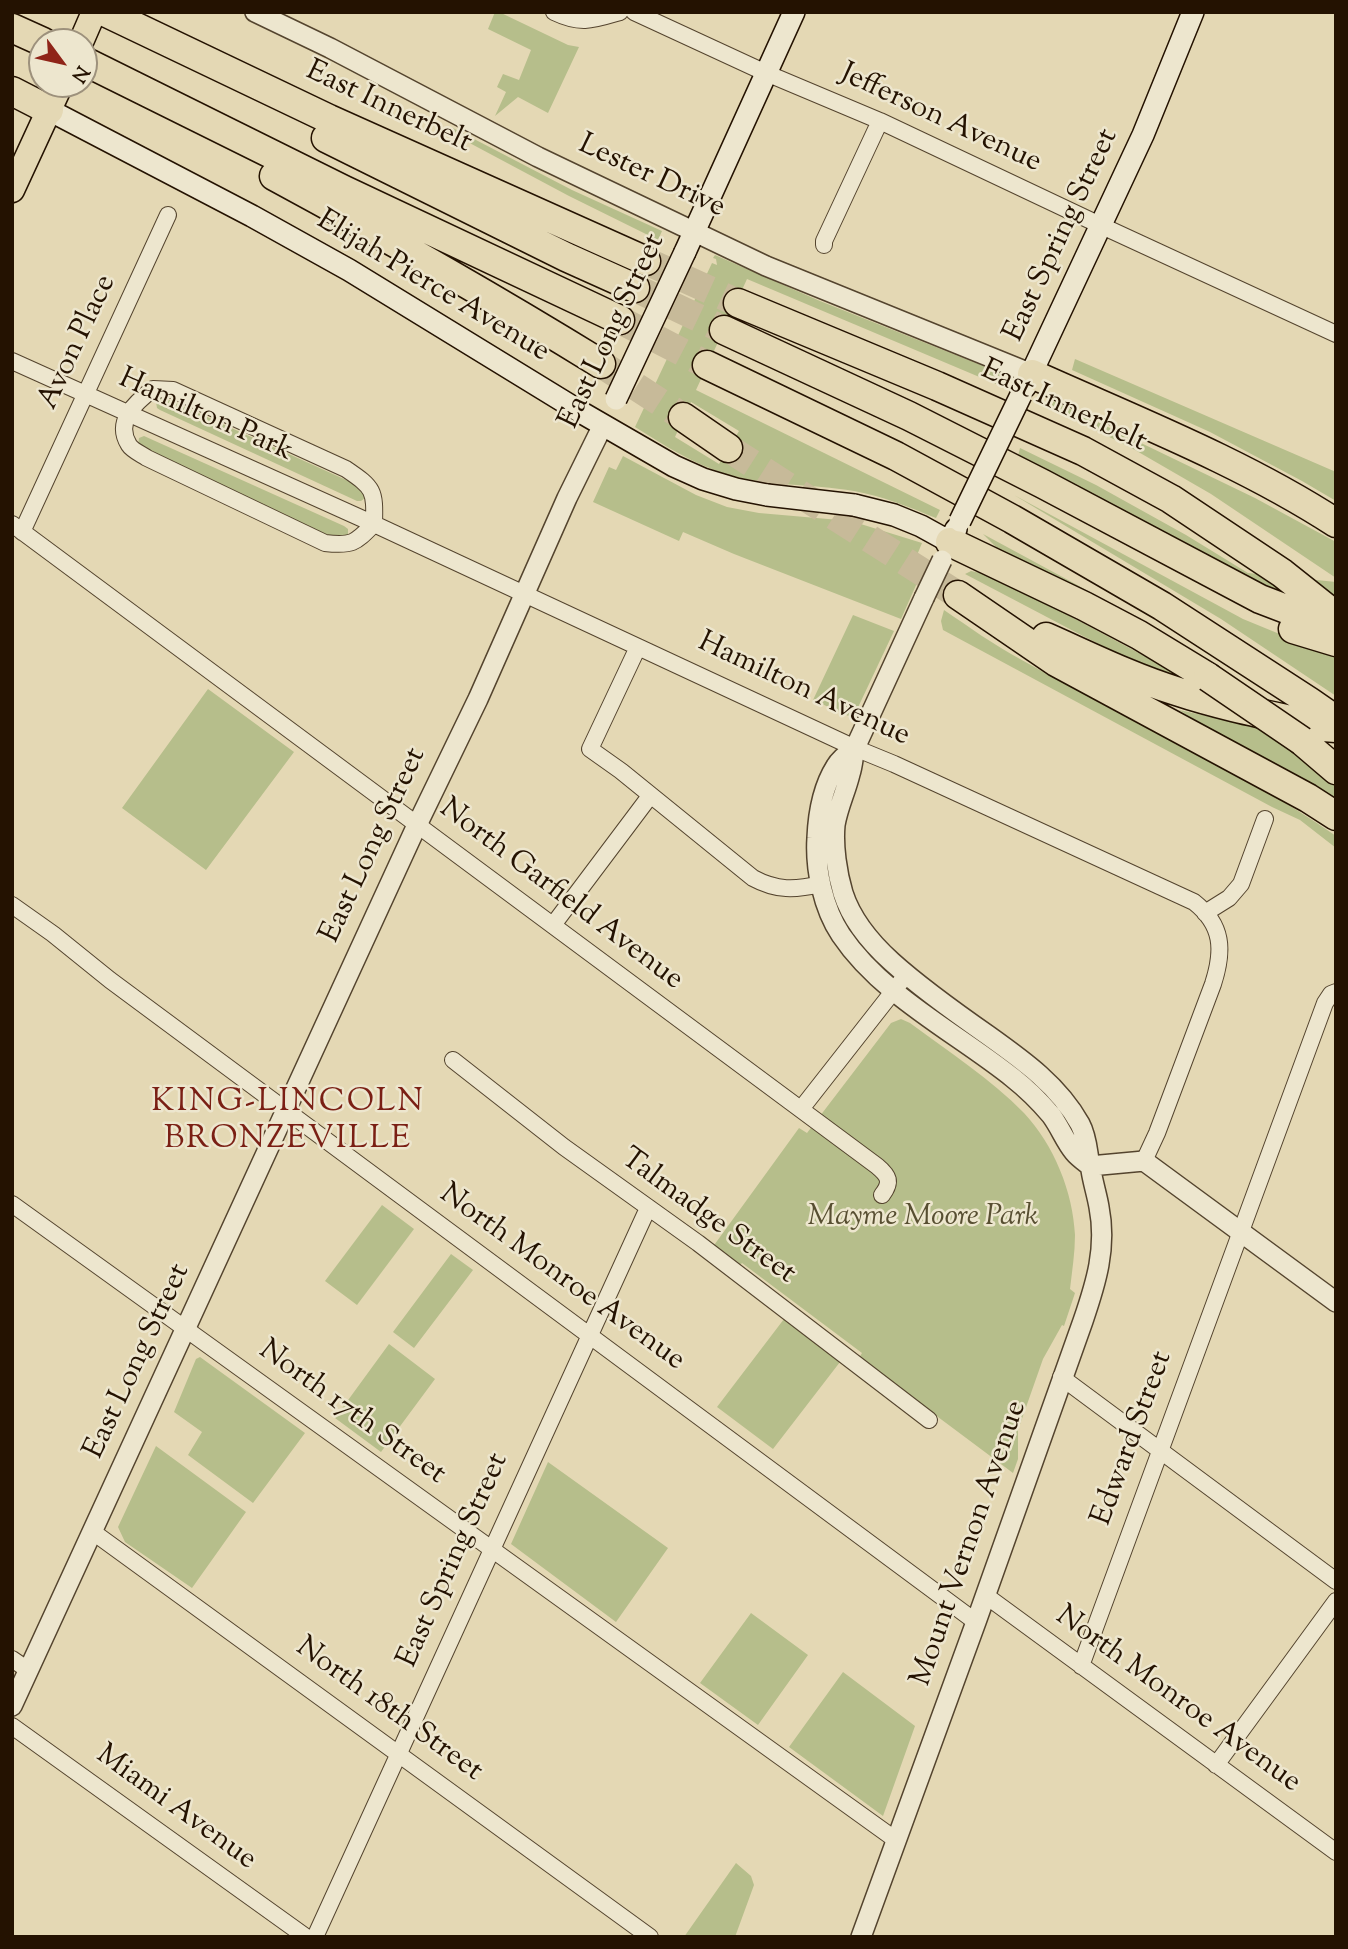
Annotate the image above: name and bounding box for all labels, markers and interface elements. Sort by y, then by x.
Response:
north arrow [28,28,98,98]
street label: East Innerbelt [299,55,477,163]
street label: Jefferson Avenue [834,58,1046,182]
text: N [64,60,95,87]
street label: East Spring Street [998,124,1128,348]
street label: Lester Drive [572,128,730,228]
street label: Elijah Pierce Avenue [309,204,555,372]
street label: East Long Street [553,229,675,435]
street label: Avon Place [32,270,126,416]
street label: East Innerbelt [974,354,1152,462]
street label: Hamilton Park [112,363,298,471]
street label: Hamilton Avenue [691,626,915,756]
street label: East Long Street [314,743,436,949]
street label: North Garfield Avenue [431,792,689,1000]
district label: KING-LINCOLN BRONZEVILLE [153,1086,423,1161]
street label: Talmadge Street [612,1142,802,1294]
street label: North Monroe Avenue [431,1178,691,1380]
park label: Mayme Moore Park [808,1201,1038,1237]
street label: East Long Street [78,1259,200,1465]
street label: North 17th Street [250,1334,452,1494]
street label: Edward Street [1086,1347,1182,1531]
street label: Mount Vernon Avenue [905,1397,1037,1691]
street label: East Spring Street [392,1448,518,1674]
street label: North Monroe Avenue [1047,1600,1307,1802]
street label: North 18th Street [287,1631,489,1791]
street label: Miami Avenue [88,1739,262,1879]

